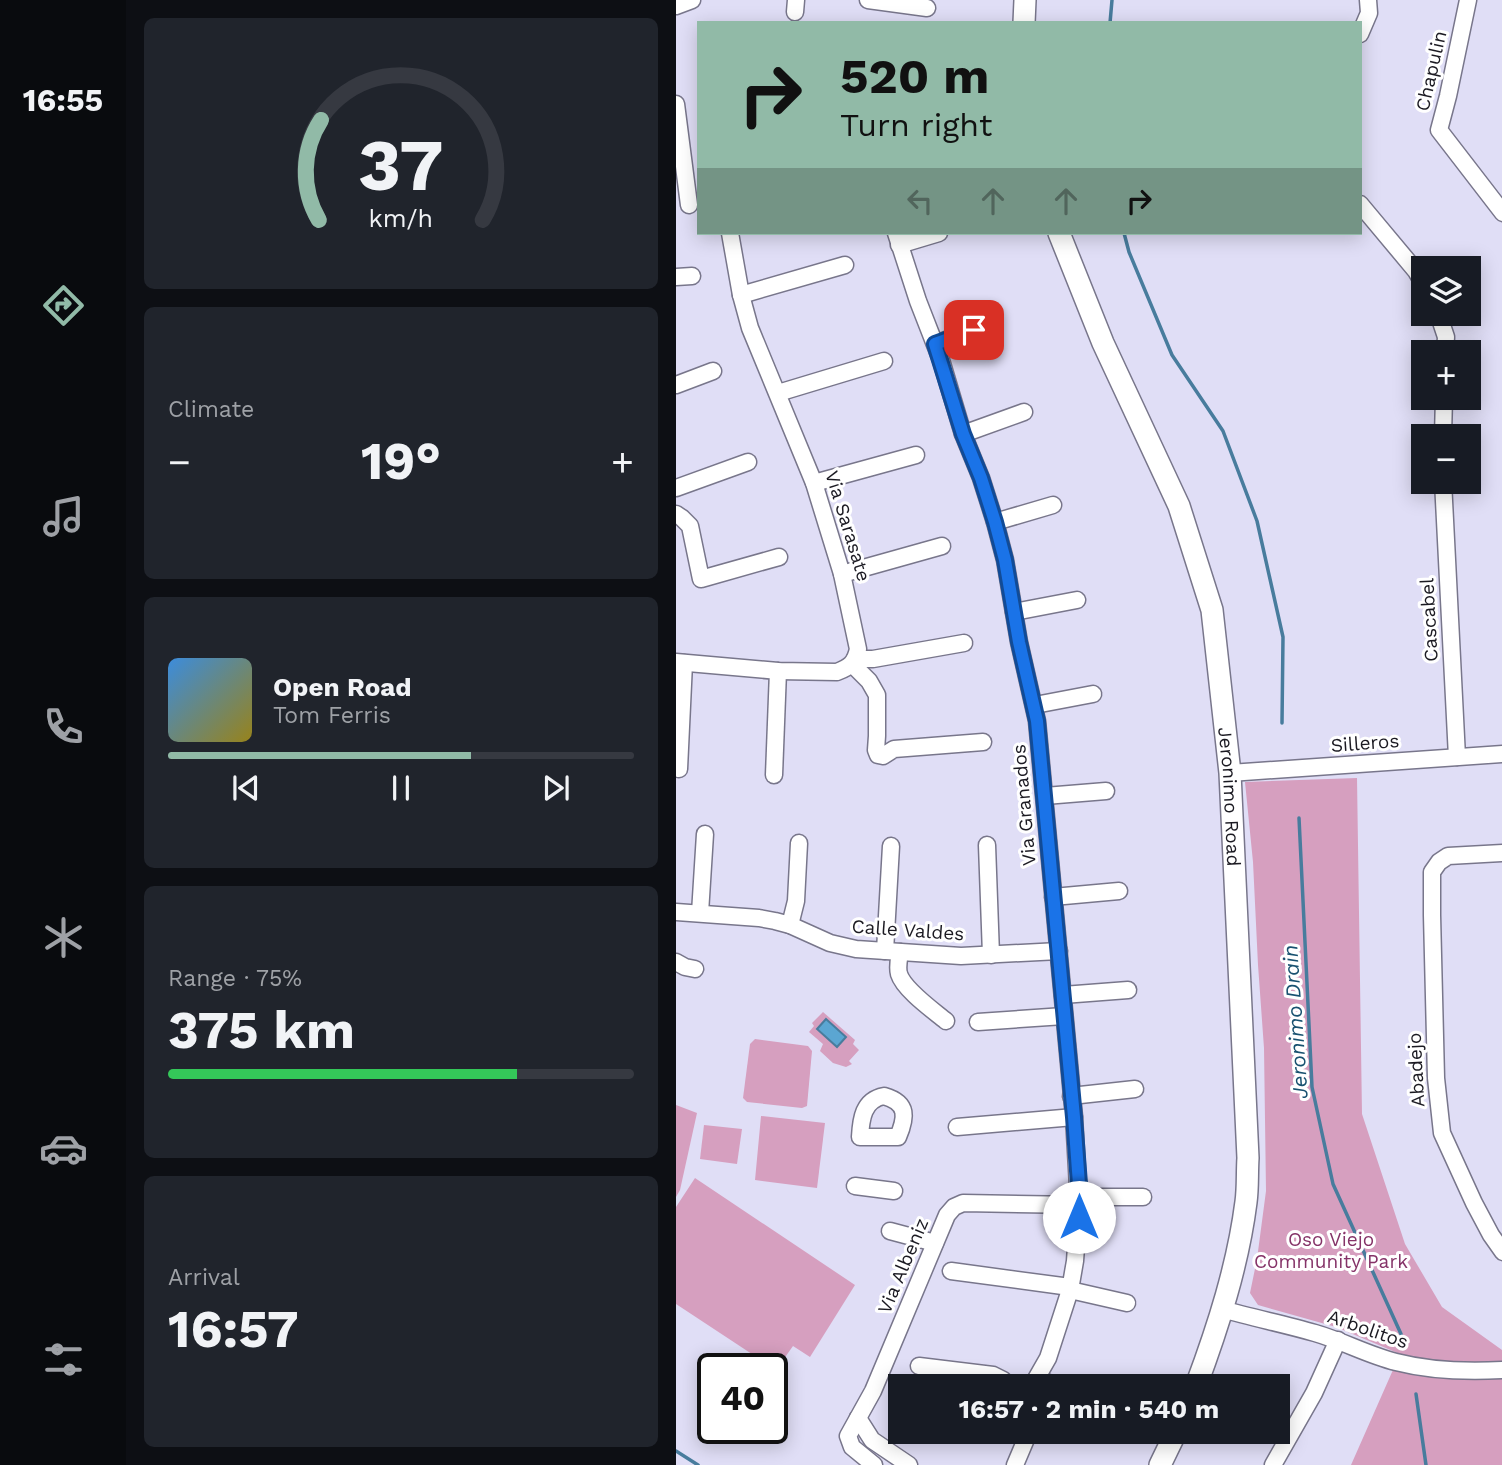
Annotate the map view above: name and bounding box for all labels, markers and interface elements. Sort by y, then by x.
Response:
street label: Chapulin [1411,29,1451,113]
text: 520 m [840,47,989,105]
icon: right [725,49,816,140]
text: 16:55 [23,81,103,119]
text: Turn right [840,106,992,144]
text: 37 [358,122,444,208]
icon: left [901,182,939,220]
icon: ahead [974,182,1012,220]
icon: ahead [1047,182,1085,220]
icon: right [1120,182,1158,220]
text: km/h [369,204,433,233]
map controls [1411,256,1481,494]
button: layers [1411,256,1481,326]
icon: directions [39,281,88,330]
pin [944,300,1004,360]
icon: arrive [955,311,993,349]
button: + [1411,340,1481,410]
text: Climate [168,396,254,423]
button: − [1411,424,1481,494]
text: 19° [361,431,441,492]
text: − [168,440,191,484]
text: + [611,440,634,484]
street label: Via Sarasate [820,468,876,584]
icon: music [39,492,88,541]
street label: Cascabel [1415,577,1443,662]
text: Open Road [273,672,411,702]
icon: phone [39,702,88,751]
text: Tom Ferris [273,702,391,729]
street label: Jeronimo Road [1213,726,1246,867]
street label: Silleros [1330,729,1400,757]
street label: Via Granados [1007,743,1041,867]
icon: previous [227,769,265,807]
icon: pause [382,769,420,807]
icon: next [537,769,575,807]
icon: climate [39,913,88,962]
street label: Calle Valdes [851,915,965,945]
water label: Jeronimo Drain [1277,944,1313,1100]
text: Range · 75% [168,965,302,992]
text: 375 km [168,1000,355,1061]
street label: Abadejo [1403,1032,1429,1108]
icon: car [39,1124,88,1173]
position arrow [1042,1180,1116,1254]
street label: Via Albeniz [873,1215,933,1317]
park label: Oso Viejo Community Park [1254,1228,1408,1273]
text: Arrival [168,1264,240,1291]
text: 16:57 [168,1299,299,1360]
street label: Arbolitos [1325,1304,1411,1354]
icon: filters [39,1335,88,1384]
speed limit sign: 40 [697,1353,788,1444]
text: 16:57 · 2 min · 540 m [959,1394,1219,1424]

